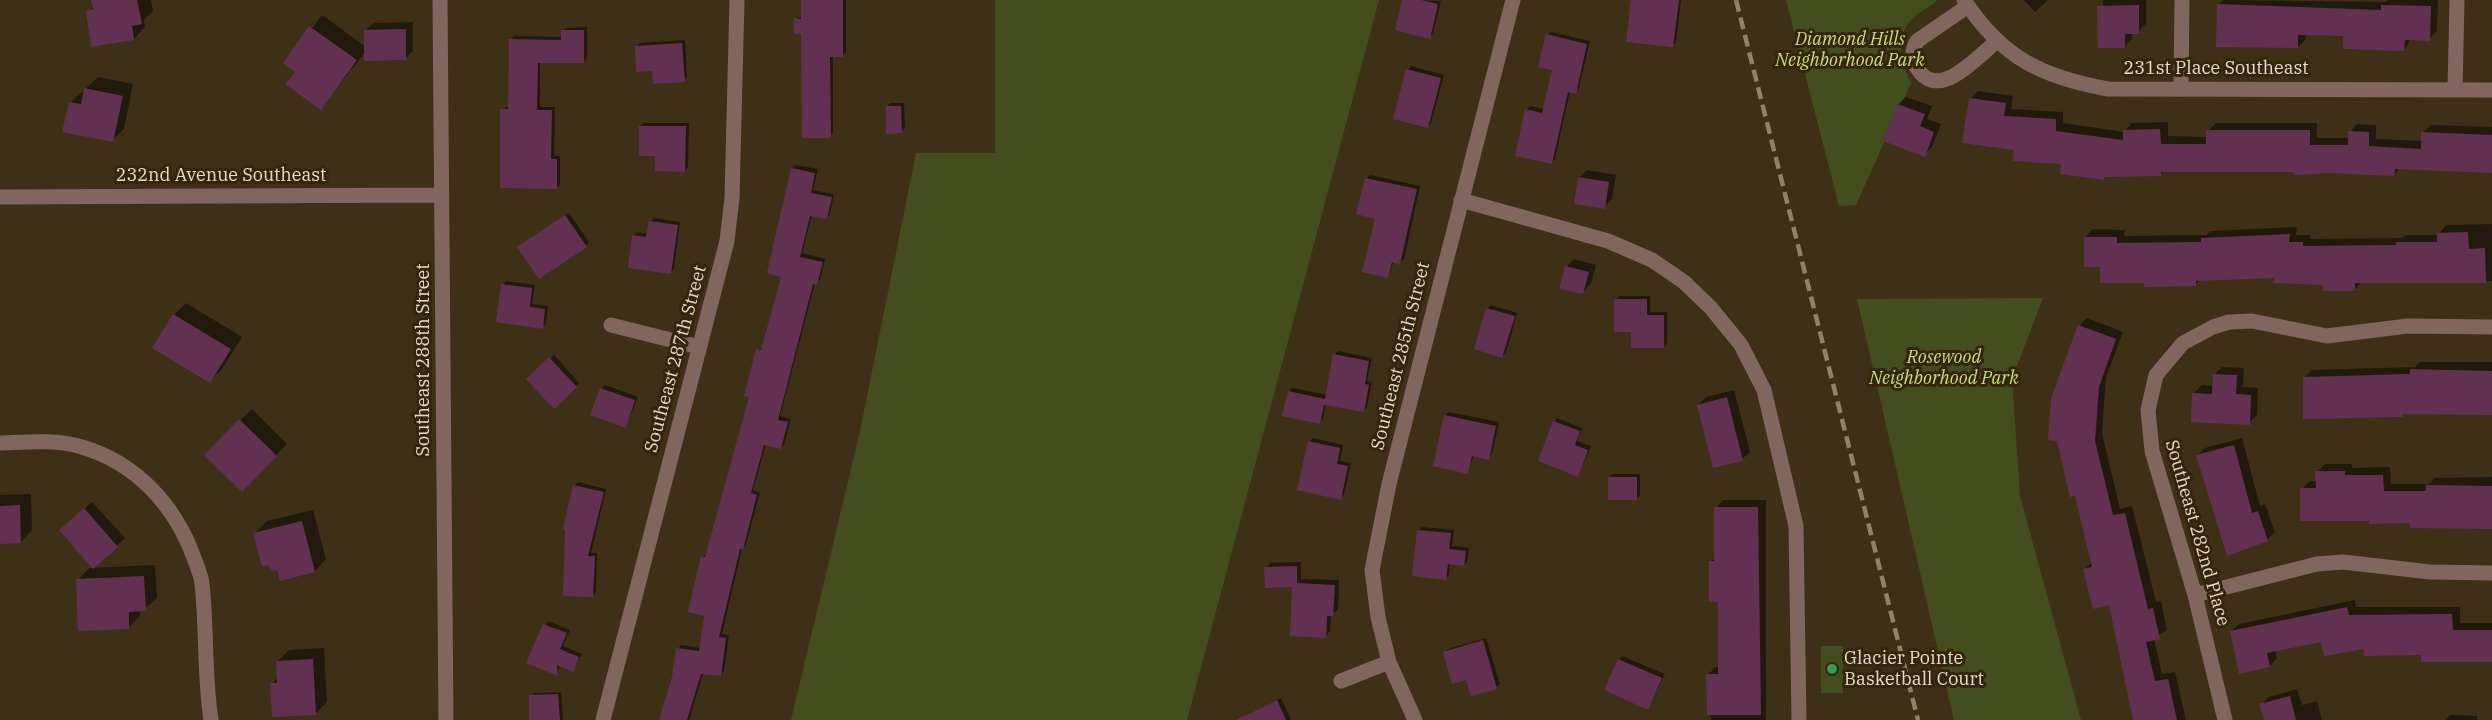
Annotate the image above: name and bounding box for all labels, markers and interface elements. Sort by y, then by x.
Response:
park label: Diamond Hills Neighborhood Park [1775,29,1925,72]
street label: 231st Place Southeast [2123,58,2309,80]
street label: 232nd Avenue Southeast [116,165,326,187]
street label: Southeast 285th Street [1367,260,1435,452]
street label: Southeast 288th Street [413,263,435,457]
street label: Southeast 287th Street [641,263,711,455]
park label: Rosewood Neighborhood Park [1869,347,2019,389]
street label: Southeast 282nd Place [2160,437,2234,629]
place label: Glacier Pointe Basketball Court [1844,648,1984,690]
marker: Glacier Pointe Basketball Court [1825,662,1839,676]

